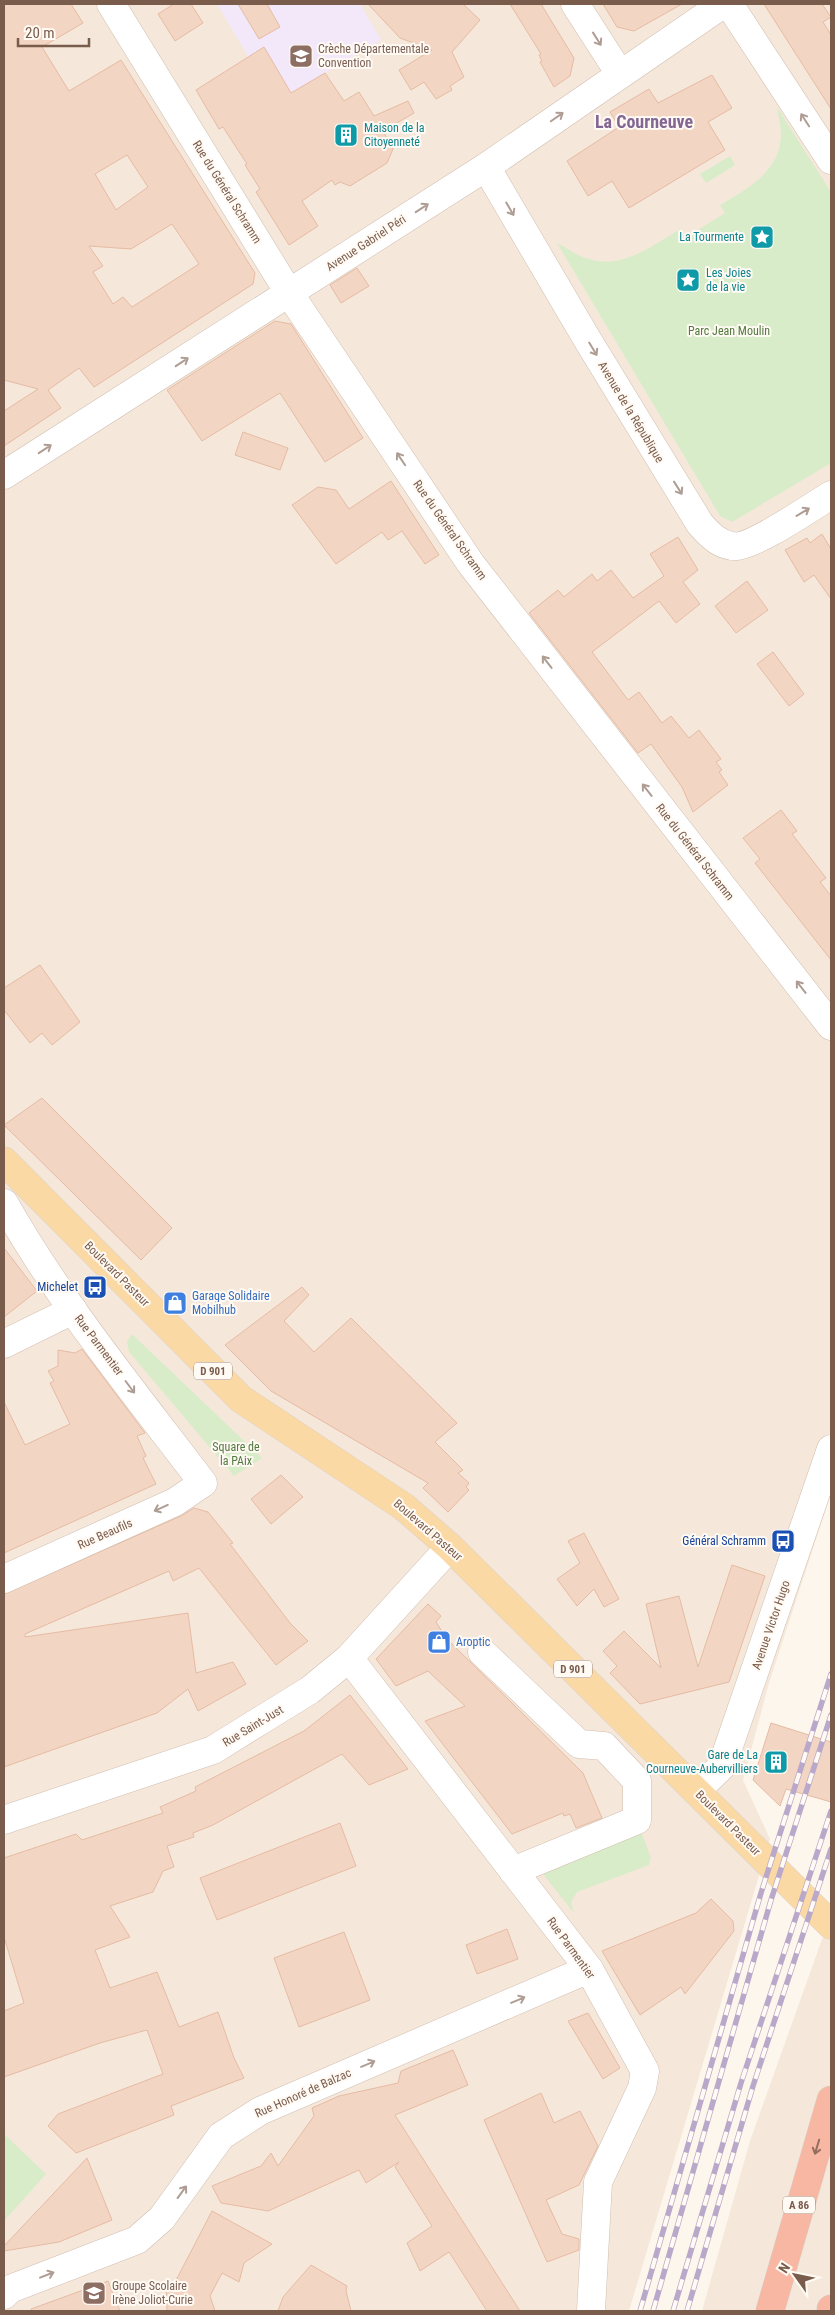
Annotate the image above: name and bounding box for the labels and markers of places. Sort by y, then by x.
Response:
place label: Crèche Départementale Convention [318,42,429,70]
school or university icon: Crèche Départementale Convention [288,43,314,69]
place label: Maison de la Citoyenneté [364,121,425,149]
building icon: Maison de la Citoyenneté [333,122,359,148]
place icon: La Tourmente [749,224,775,250]
place label: La Tourmente [679,230,744,244]
place label: Les Joies de la vie [706,266,751,294]
place icon: Les Joies de la vie [675,267,701,293]
bus stop icon: Michelet [82,1274,108,1300]
place label: Michelet [37,1280,78,1294]
place label: Garage Solidaire Mobilhub [192,1289,270,1317]
shop icon: Garage Solidaire Mobilhub [162,1290,188,1316]
bus stop icon: Général Schramm [770,1528,796,1554]
place label: Général Schramm [682,1534,766,1548]
shop icon: Aroptic [426,1629,452,1655]
place label: Aroptic [456,1635,491,1649]
place label: Gare de La Courneuve-Aubervilliers [646,1748,758,1776]
building icon: Gare de La Courneuve-Aubervilliers [763,1749,789,1775]
place label: Groupe Scolaire Irène Joliot-Curie [112,2279,193,2307]
school or university icon: Groupe Scolaire Irène Joliot-Curie [81,2280,107,2306]

